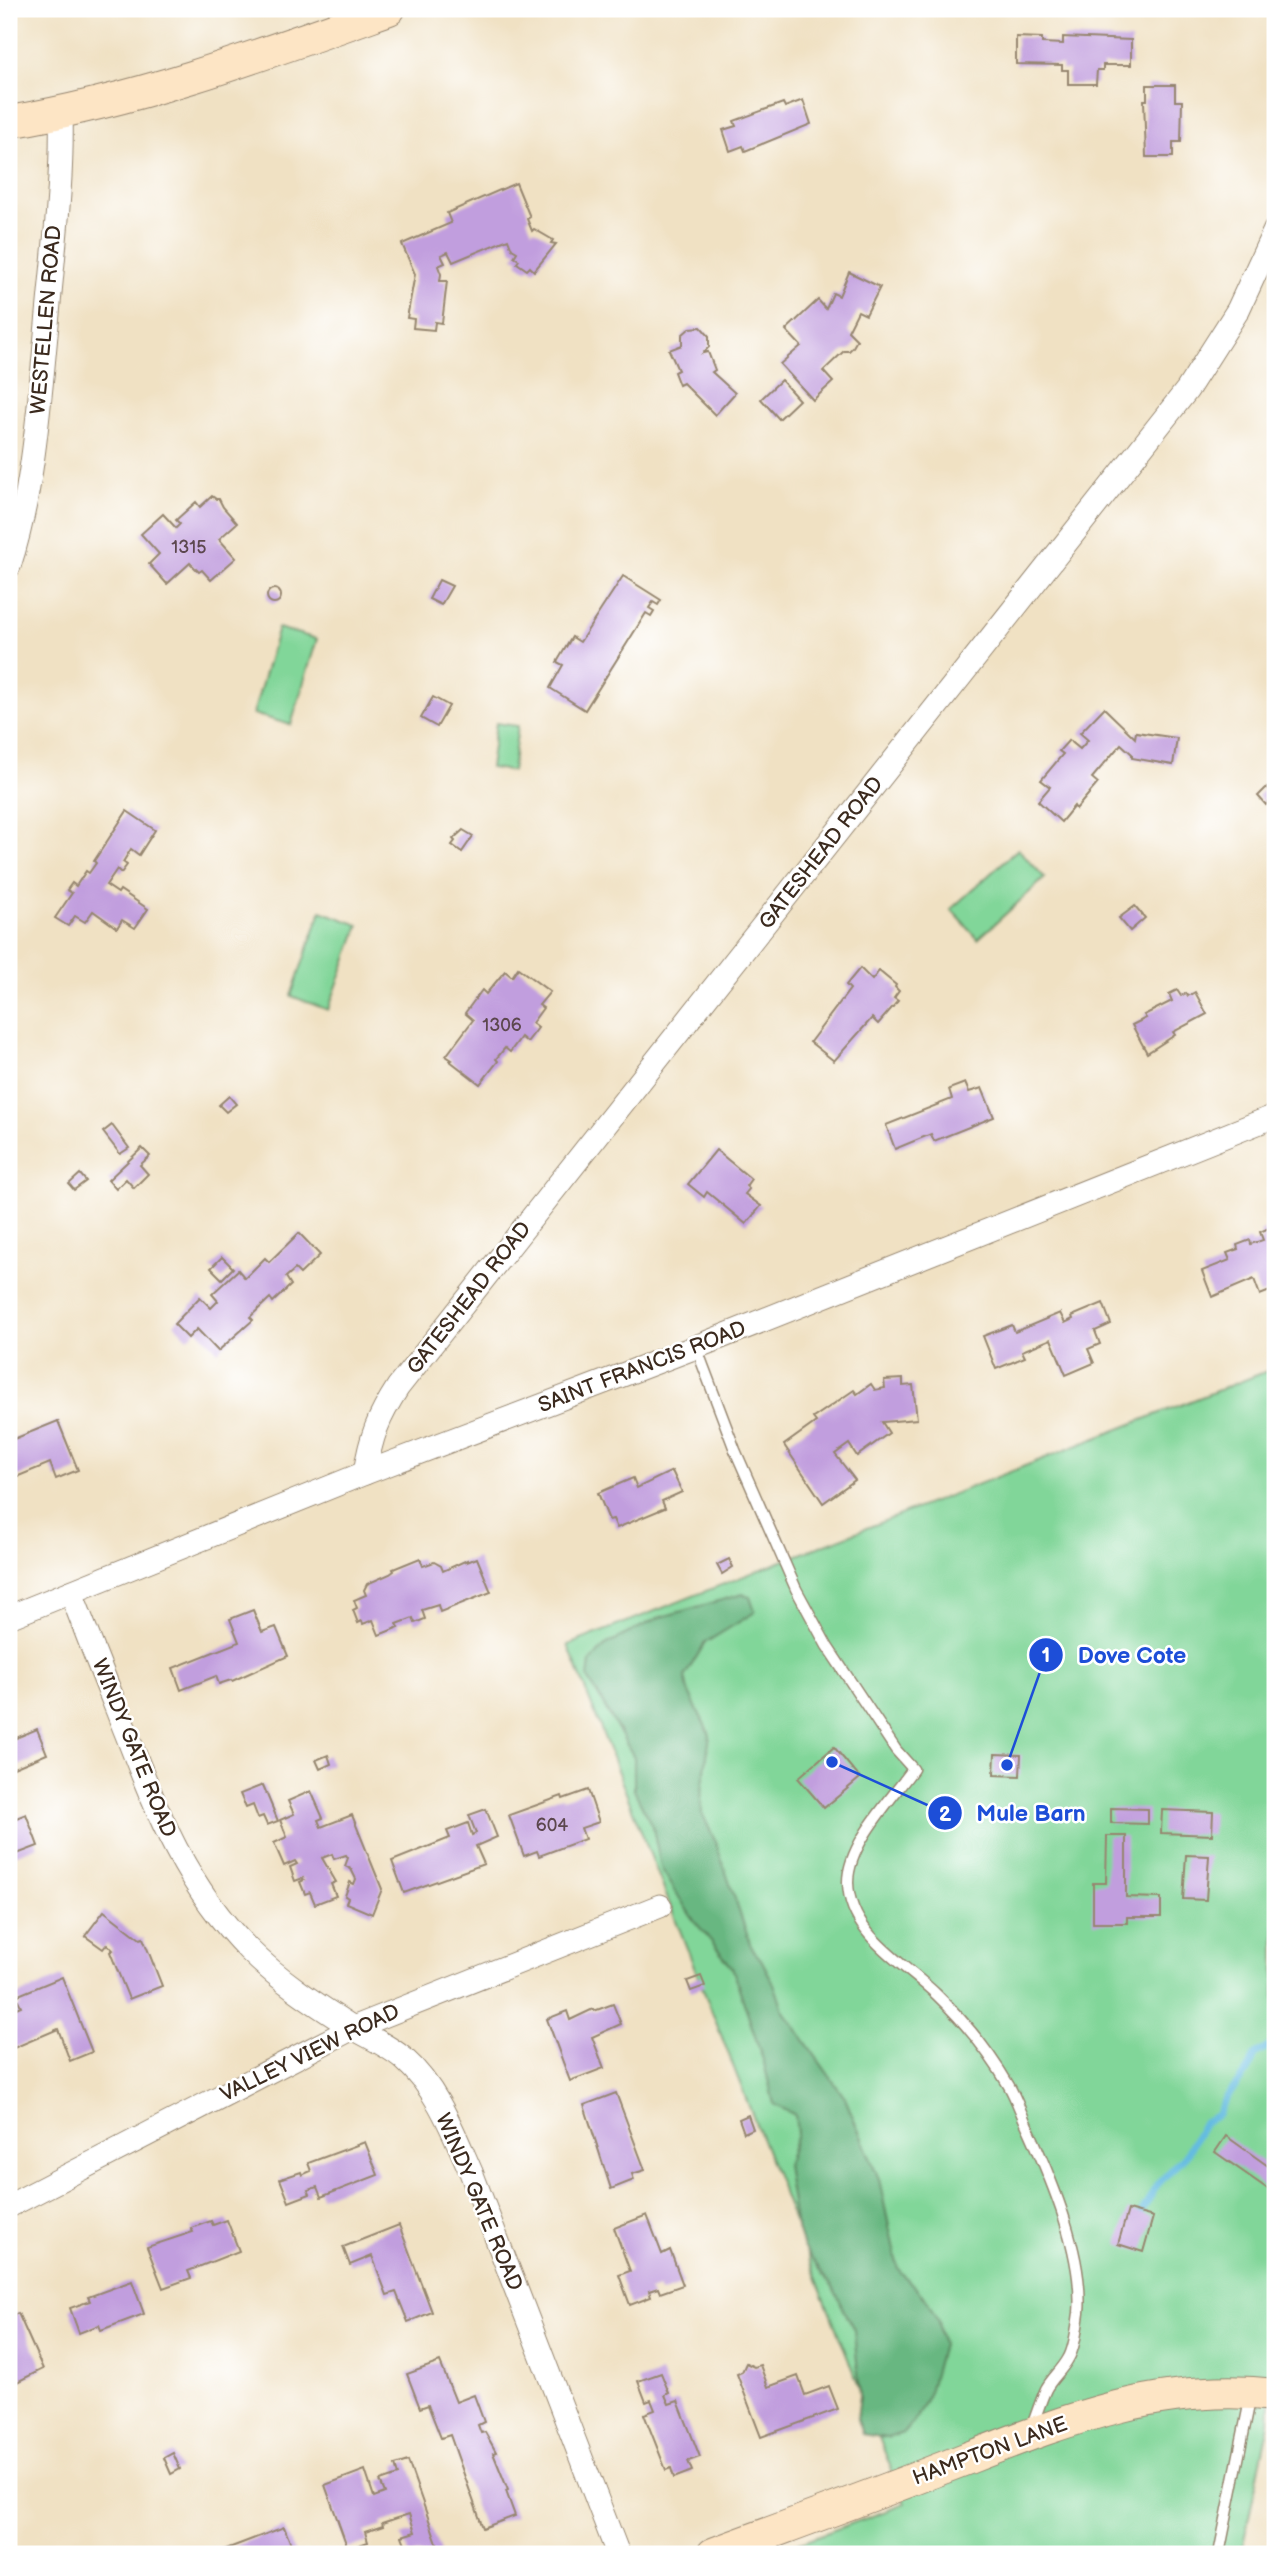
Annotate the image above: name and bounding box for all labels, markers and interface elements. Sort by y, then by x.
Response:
street label: WESTELLEN ROAD [25,224,67,416]
house number: 1315 [171,537,207,558]
street label: GATESHEAD ROAD [754,772,888,934]
house number: 1306 [482,1015,522,1036]
street label: GATESHEAD ROAD [402,1217,536,1379]
street label: SAINT FRANCIS ROAD [535,1316,749,1418]
callout: Dove Cote [1029,1633,1200,1677]
text: Dove Cote [1078,1642,1186,1670]
text: 1 [1042,1643,1050,1668]
street label: WINDY GATE ROAD [87,1655,181,1841]
callout: Mule Barn [927,1791,1100,1835]
text: Mule Barn [976,1800,1086,1828]
text: 2 [939,1802,952,1827]
house number: 604 [536,1815,568,1836]
street label: VALLEY VIEW ROAD [216,1999,404,2107]
street label: WINDY GATE ROAD [430,2109,528,2295]
street label: HAMPTON LANE [909,2411,1071,2491]

